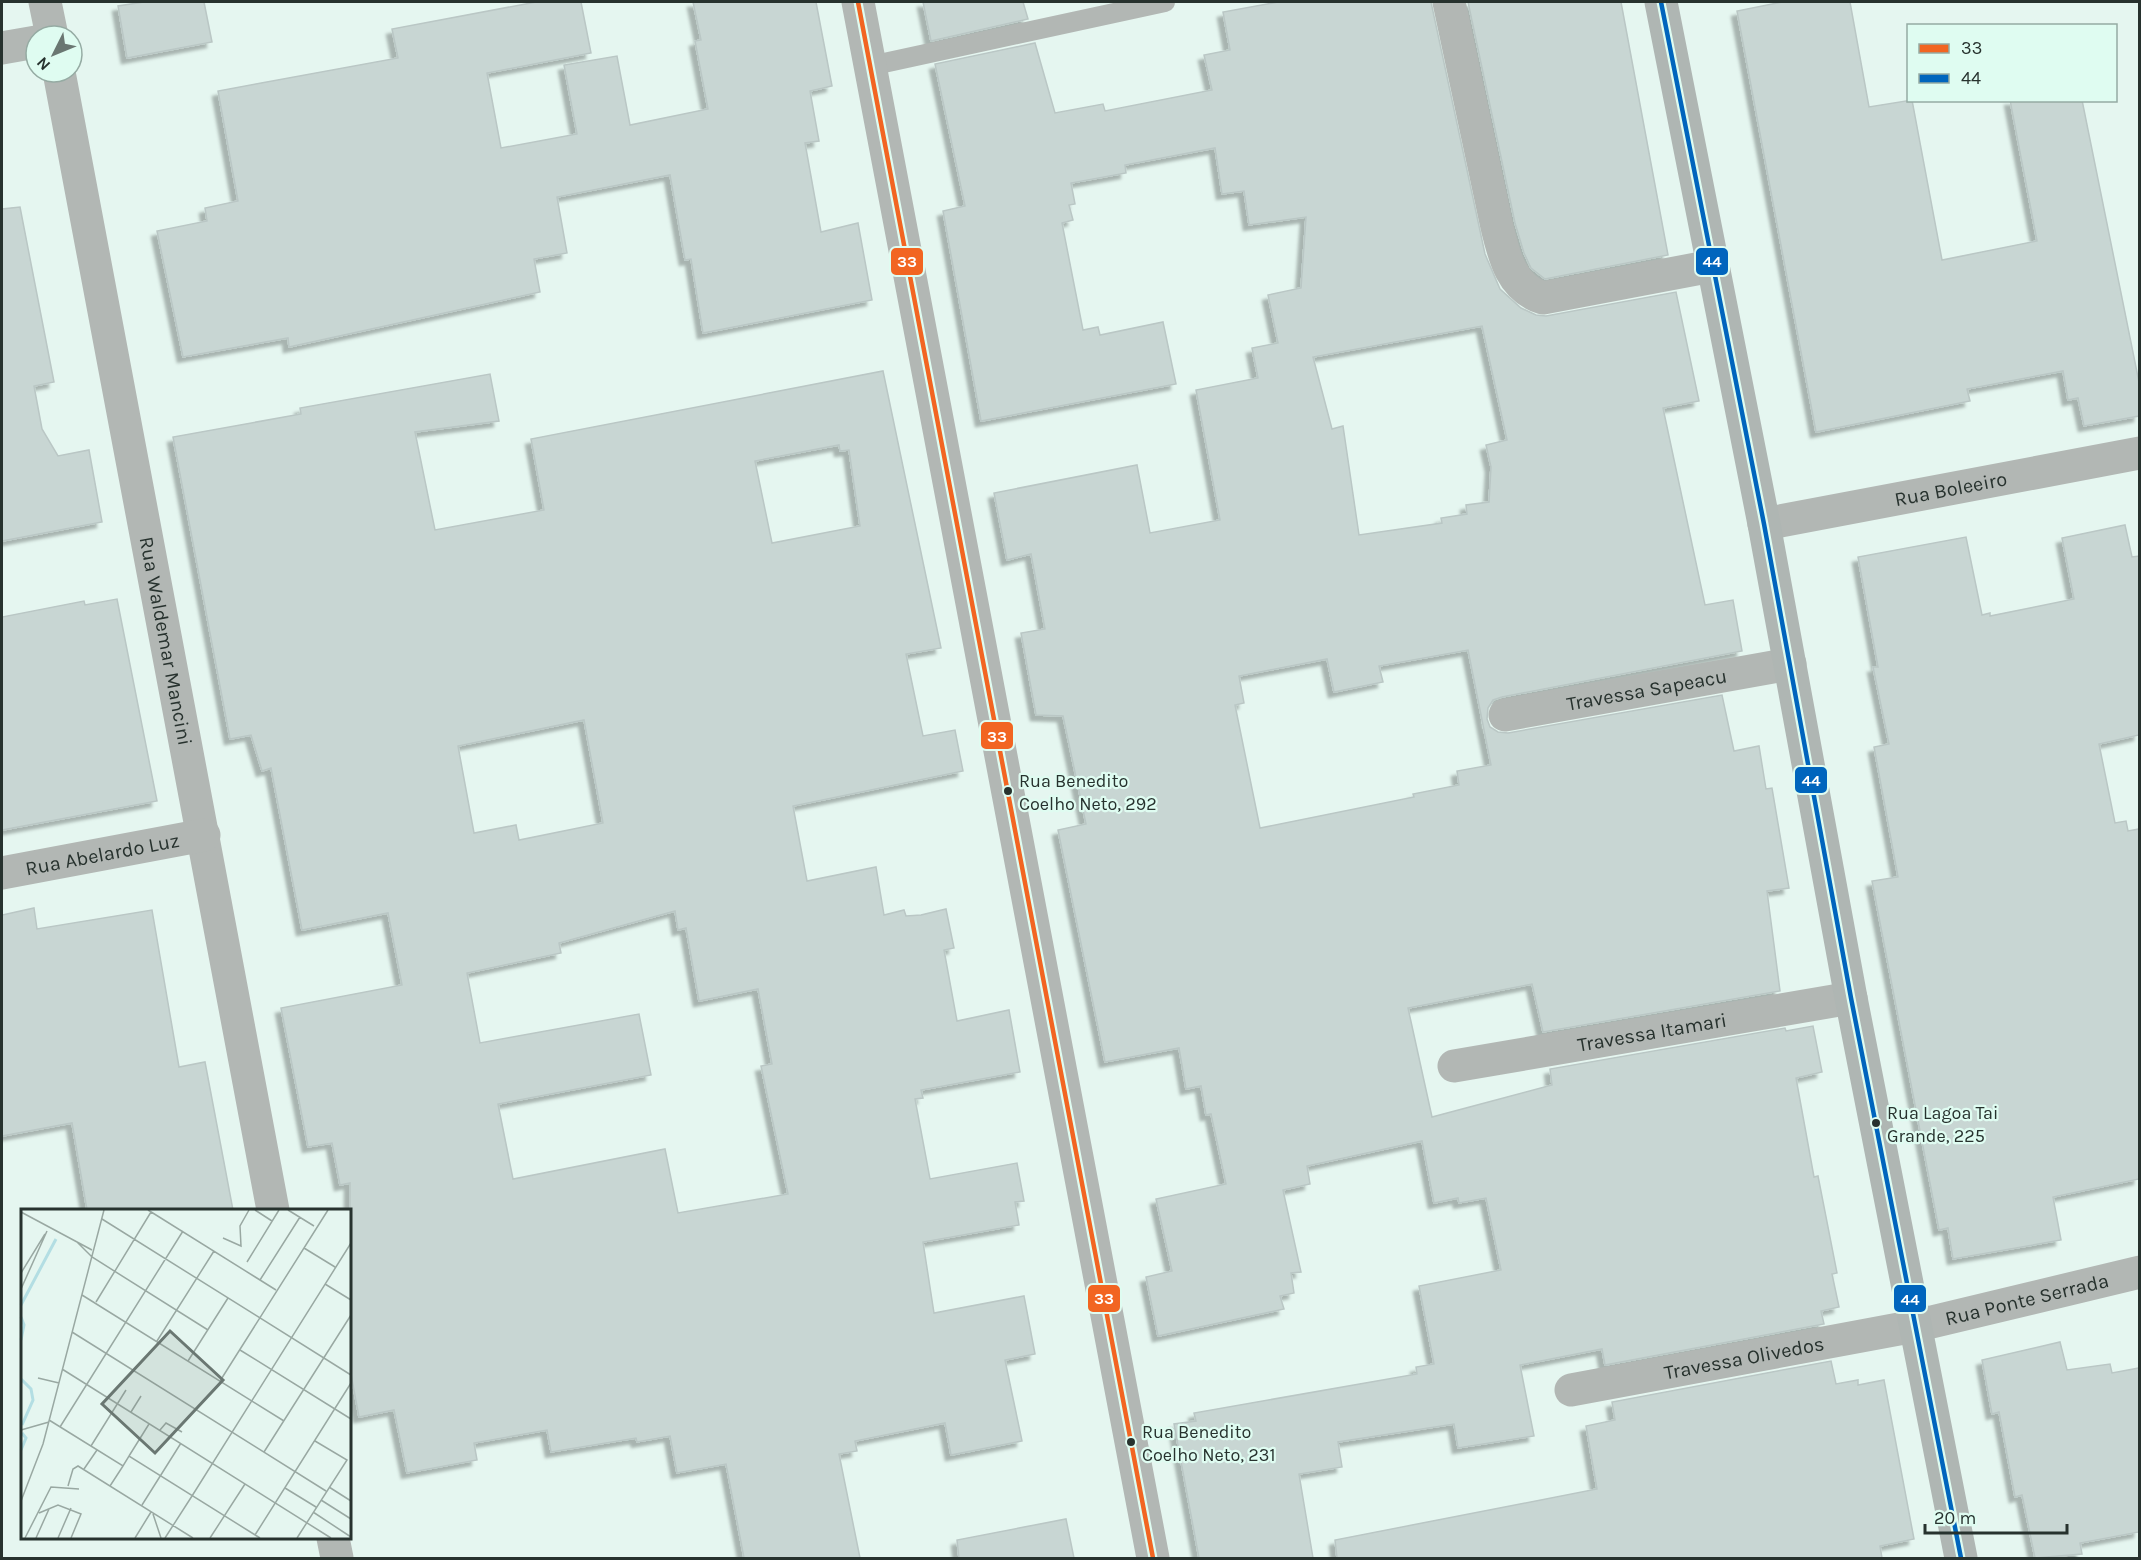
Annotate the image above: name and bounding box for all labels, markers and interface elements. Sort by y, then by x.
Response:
north arrow [24,24,84,84]
legend [1907,24,2117,102]
text: 33 [1961,37,1982,59]
text: N [33,53,54,75]
text: 44 [1961,67,1981,89]
line badge: 33 [890,247,924,276]
line badge: 44 [1695,247,1729,276]
text: 33 [897,252,917,271]
text: 44 [1702,252,1722,271]
street label: Rua Boleeiro [1893,467,2009,511]
street label: Rua Waldemar Mancini [135,535,197,747]
street label: Travessa Sapeacu [1565,664,1729,715]
line badge: 33 [980,721,1014,750]
text: 33 [987,727,1007,746]
line badge: 44 [1794,766,1828,794]
place label: Rua Benedito Coelho Neto, 292 [1019,770,1157,815]
text: 44 [1801,771,1821,790]
marker: Rua Benedito Coelho Neto, 292 [1002,785,1014,797]
street label: Rua Abelardo Luz [23,828,181,880]
street label: Travessa Itamari [1576,1008,1728,1056]
place label: Rua Lagoa Tai Grande, 225 [1887,1102,1998,1147]
marker: Rua Lagoa Tai Grande, 225 [1870,1117,1882,1129]
inset map [21,1209,351,1539]
street label: Rua Ponte Serrada [1943,1268,2111,1330]
line badge: 33 [1087,1284,1121,1313]
line badge: 44 [1893,1284,1927,1313]
text: 33 [1094,1289,1114,1308]
text: 44 [1900,1290,1920,1309]
street label: Travessa Olivedos [1662,1332,1826,1384]
place label: Rua Benedito Coelho Neto, 231 [1142,1421,1275,1466]
marker: Rua Benedito Coelho Neto, 231 [1125,1436,1137,1448]
scale bar [1925,1497,2068,1535]
text: 20 m [1934,1507,1976,1529]

